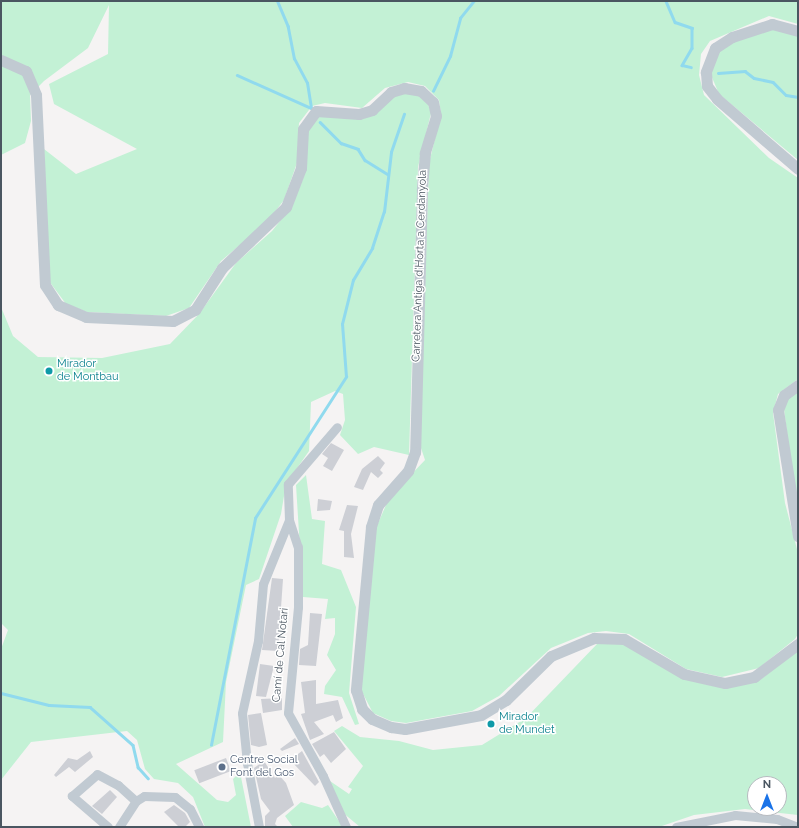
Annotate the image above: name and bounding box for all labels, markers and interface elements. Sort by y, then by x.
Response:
street label: Carretera Antiga d'Horta a Cerdanyola [410,170,430,362]
place label: Mirador de Montbau [57,358,119,384]
marker: Mirador de Montbau [44,366,54,376]
street label: Camí de Cal Notari [270,607,292,703]
place label: Mirador de Mundet [499,711,555,737]
marker: Mirador de Mundet [486,719,496,729]
place label: Centre Social Font del Gos [230,754,298,780]
marker: Centre Social Font del Gos [217,762,227,772]
north arrow [747,776,787,816]
text: N [763,778,771,791]

